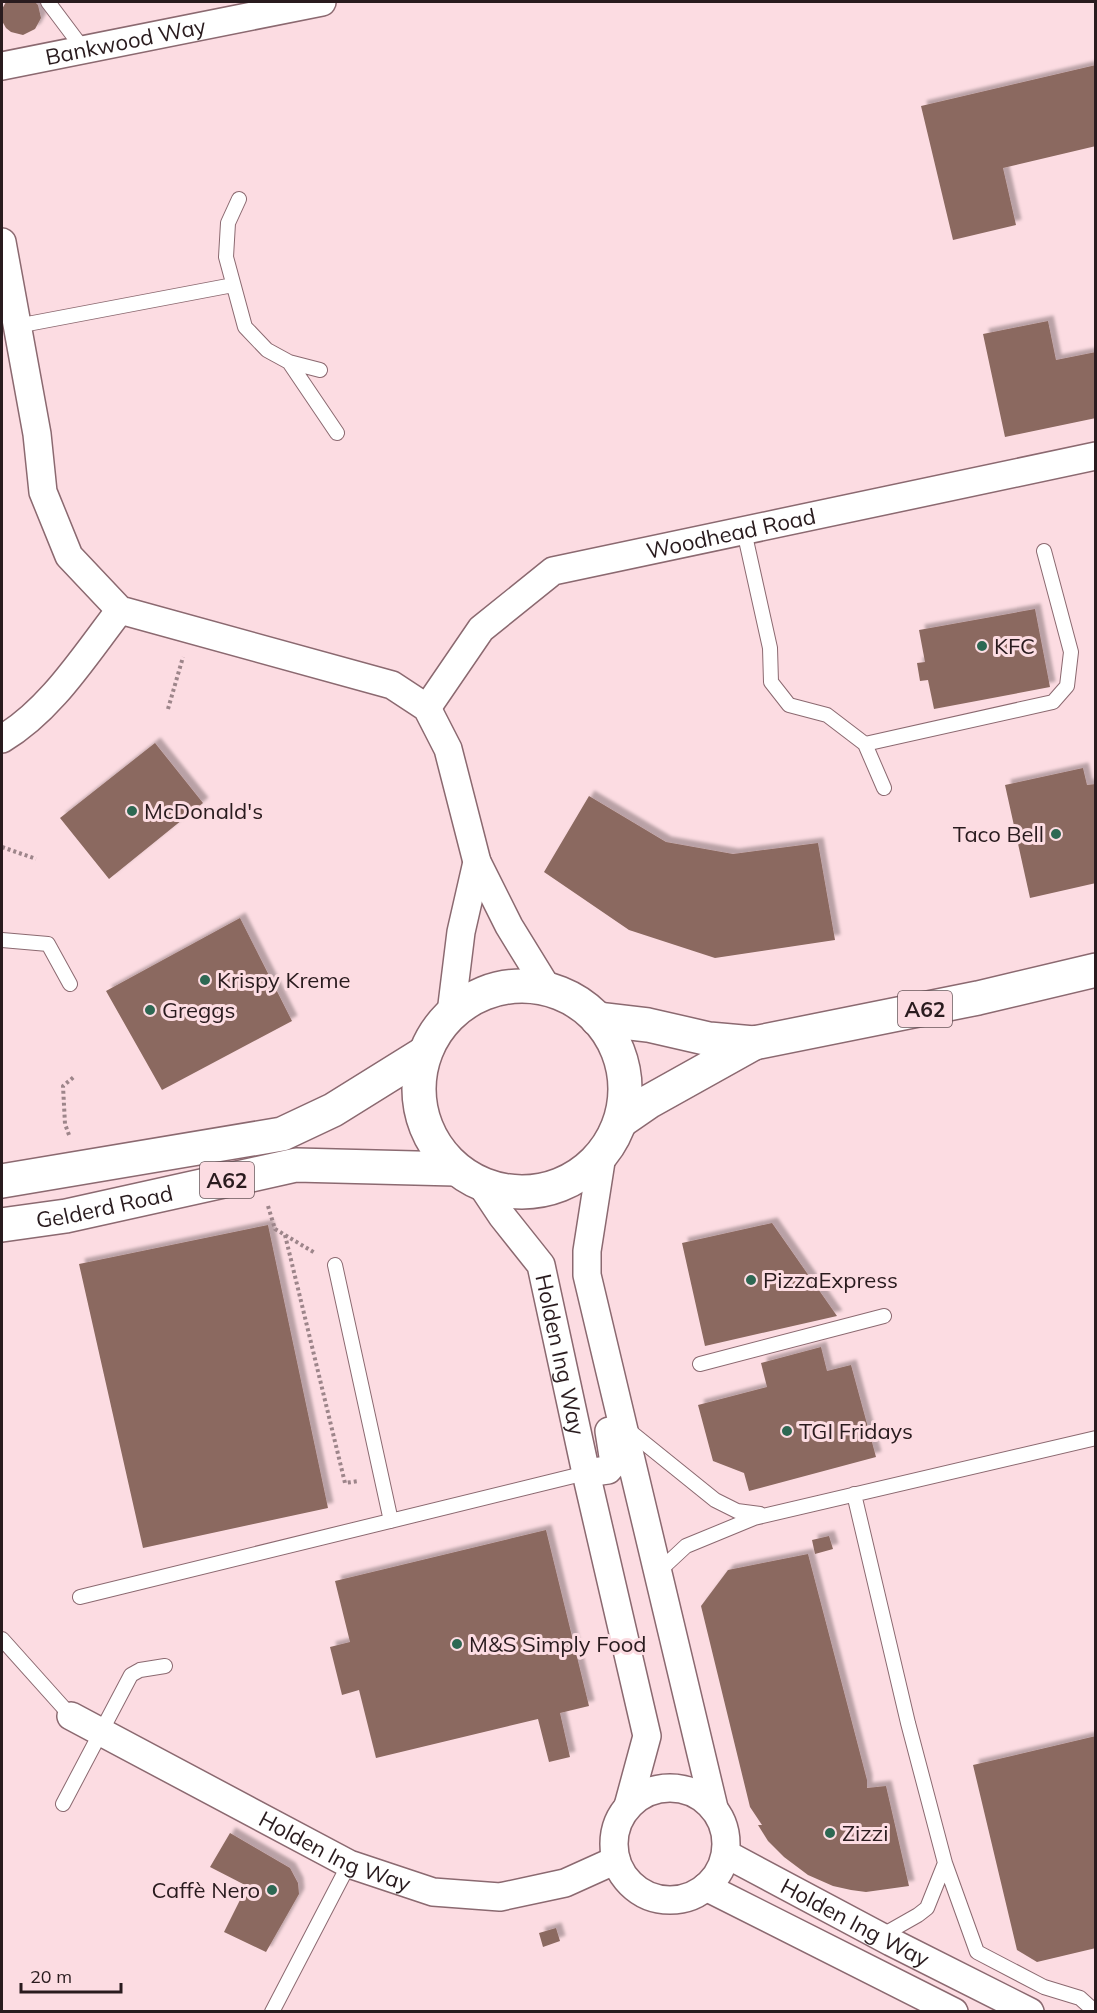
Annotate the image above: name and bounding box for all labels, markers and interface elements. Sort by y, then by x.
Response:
street label: Bankwood Way [43,12,209,71]
street label: Woodhead Road [644,502,818,565]
place label: KFC [994,632,1035,660]
marker: KFC [975,639,989,653]
place label: McDonald's [144,797,263,825]
marker: McDonald's [125,804,139,818]
place label: Taco Bell [953,820,1044,848]
marker: Taco Bell [1049,827,1063,841]
place label: Krispy Kreme [217,966,351,994]
marker: Krispy Kreme [198,973,212,987]
road number: A62 [898,991,952,1027]
place label: Greggs [162,996,235,1024]
marker: Greggs [143,1003,157,1017]
road number: A62 [200,1162,254,1198]
street label: Gelderd Road [34,1179,175,1234]
place label: PizzaExpress [763,1266,898,1294]
street label: Holden Ing Way [529,1271,591,1438]
marker: PizzaExpress [744,1273,758,1287]
place label: TGI Fridays [799,1417,913,1445]
marker: TGI Fridays [780,1424,794,1438]
place label: M&S Simply Food [469,1630,646,1658]
marker: M&S Simply Food [450,1637,464,1651]
street label: Holden Ing Way [254,1805,415,1898]
place label: Zizzi [842,1819,888,1847]
marker: Zizzi [823,1826,837,1840]
street label: Holden Ing Way [776,1872,934,1973]
place label: Caffè Nero [151,1876,260,1904]
marker: Caffè Nero [265,1883,279,1897]
scale bar [21,1956,122,1994]
text: 20 m [30,1965,72,1988]

